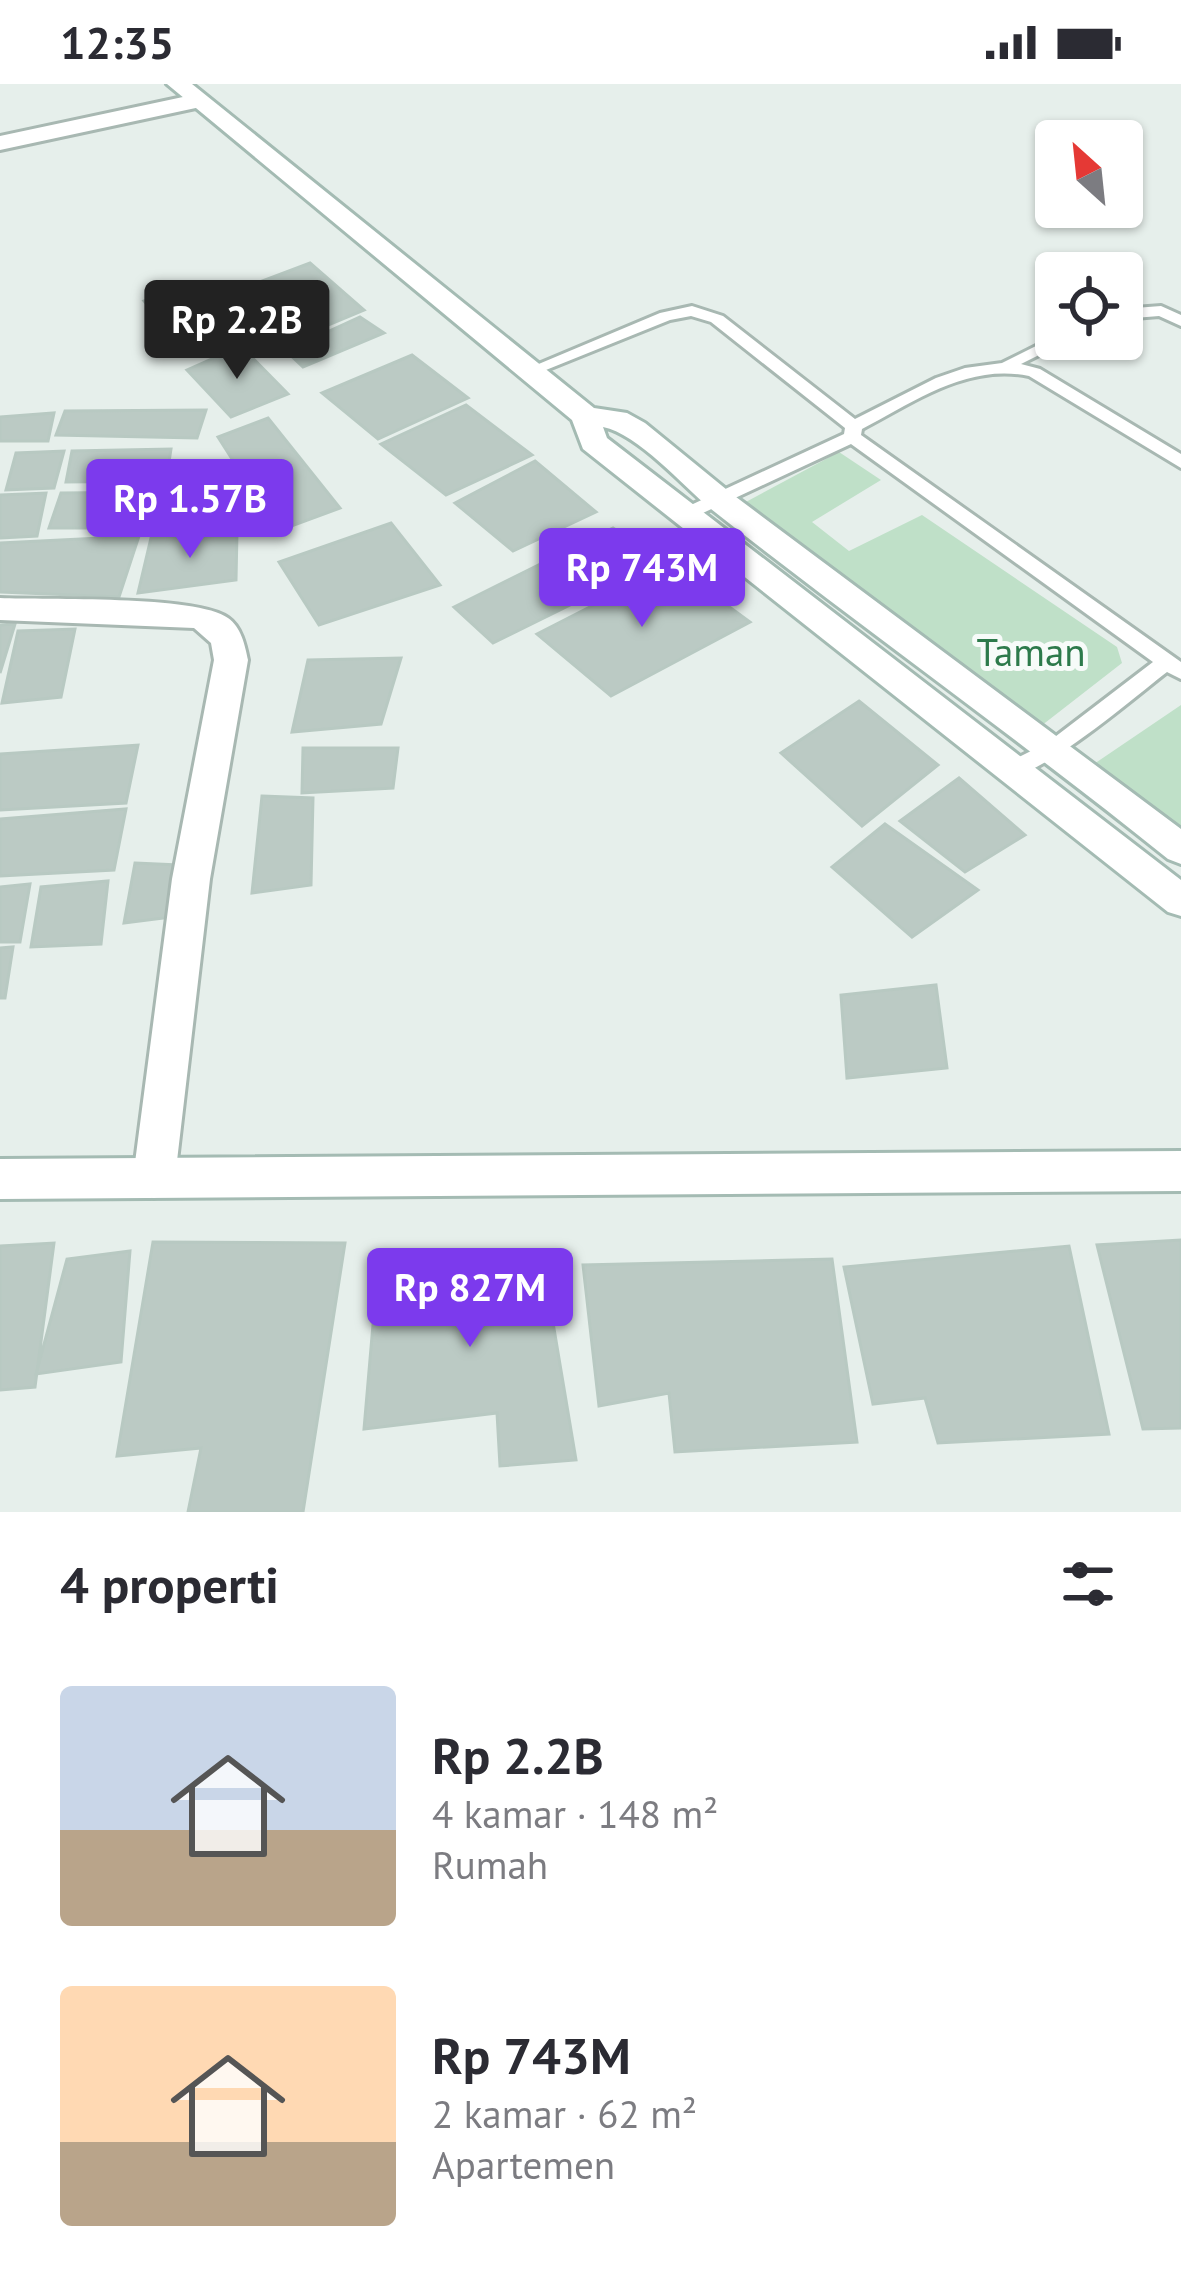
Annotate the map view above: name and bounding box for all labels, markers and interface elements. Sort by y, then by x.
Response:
text: 12:35 [60,13,174,71]
north arrow [1035,120,1143,228]
map controls [1035,120,1143,360]
button: locate [1035,252,1143,360]
pin: Rp 2.2B [126,280,348,382]
text: Rp 2.2B [171,293,303,344]
pin: Rp 1.57B [66,459,314,561]
text: Rp 1.57B [113,472,267,523]
pin: Rp 743M [531,528,753,630]
text: Rp 743M [566,541,718,592]
park label: Taman [976,626,1086,677]
pin: Rp 827M [359,1248,581,1350]
text: Rp 827M [394,1261,546,1312]
text: 4 properti [60,1551,279,1617]
icon: filters [1055,1551,1121,1617]
text: Rp 2.2B [432,1722,604,1788]
icon: home [156,1734,300,1878]
text: 4 kamar · 148 m² [432,1788,718,1839]
text: Rumah [432,1839,548,1890]
text: Rp 743M [432,2022,631,2088]
icon: home [156,2034,300,2178]
text: 2 kamar · 62 m² [432,2088,697,2139]
text: Apartemen [432,2139,615,2190]

